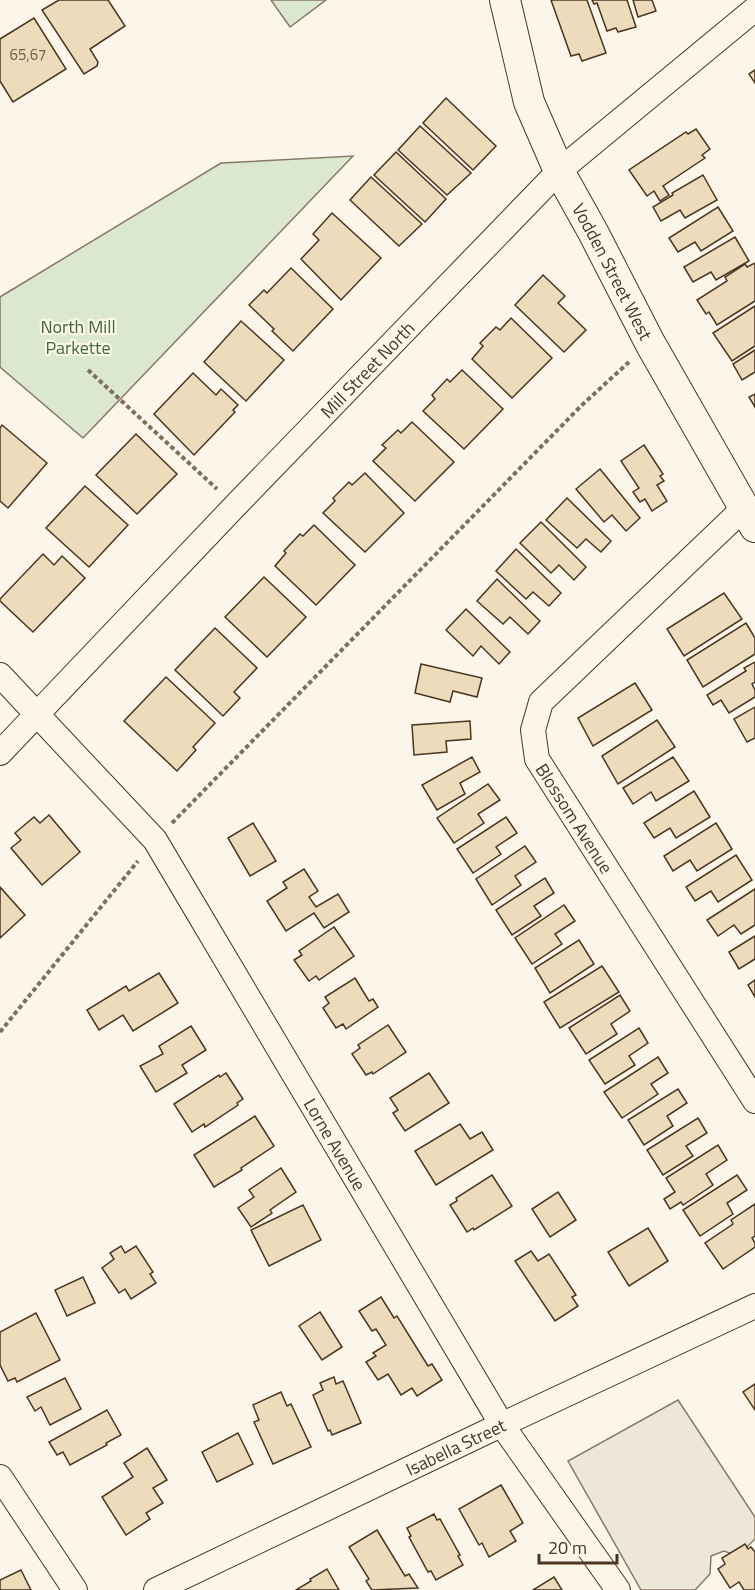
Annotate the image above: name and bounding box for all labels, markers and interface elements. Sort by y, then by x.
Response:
house number: 65,67 [10,43,46,66]
street label: Vodden Street West [566,198,660,345]
park label: North Mill Parkette [40,313,116,361]
street label: Mill Street North [314,315,421,424]
street label: Blossom Avenue [529,758,620,879]
street label: Lorne Avenue [297,1093,373,1195]
street label: Isabella Street [401,1411,511,1482]
scale bar [539,1527,617,1565]
text: 20 m [548,1534,587,1561]

